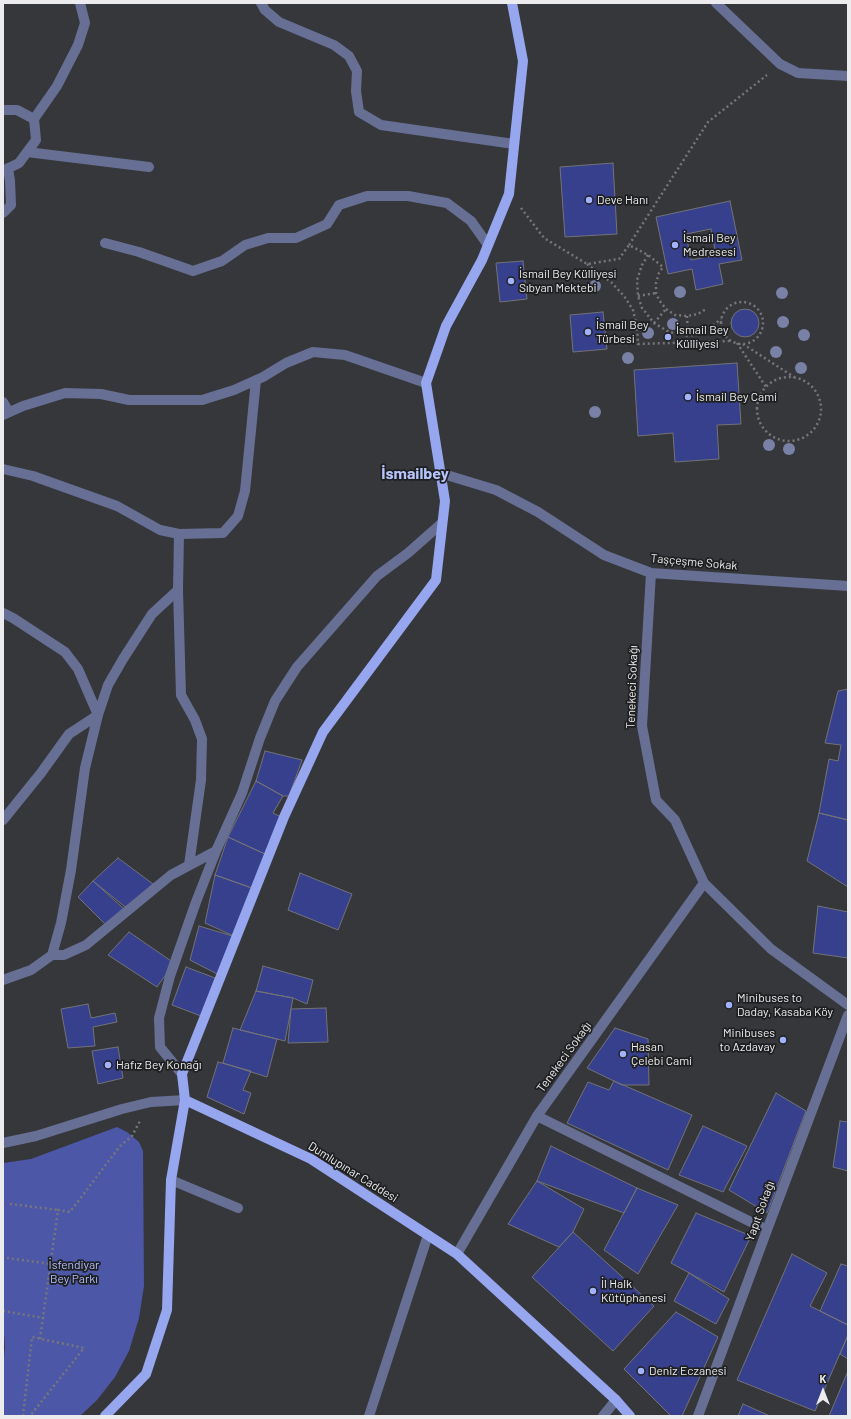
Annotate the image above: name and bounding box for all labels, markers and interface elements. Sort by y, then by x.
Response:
place label: Deve Hanı [597,193,648,207]
marker: Deve Hanı [584,195,594,205]
place label: İsmail Bey Medresesi [683,231,736,259]
marker: İsmail Bey Medresesi [670,240,680,250]
place label: İsmail Bey Külliyesi Sıbyan Mektebi [519,267,617,295]
marker: İsmail Bey Külliyesi Sıbyan Mektebi [506,276,516,286]
place label: İsmail Bey Türbesi [596,318,648,346]
place label: İsmail Bey Külliyesi [676,323,728,351]
marker: İsmail Bey Türbesi [583,327,593,337]
marker: İsmail Bey Külliyesi [663,332,673,342]
place label: İsmail Bey Cami [696,390,777,404]
marker: İsmail Bey Cami [683,392,693,402]
district label: İsmailbey [381,464,449,484]
street label: Taşçeşme Sokak [650,551,738,573]
street label: Tenekeci Sokağı [623,645,641,729]
place label: Minibuses to Daday, Kasaba Köy [737,991,833,1019]
marker: Minibuses to Daday, Kasaba Köy [724,1000,734,1010]
street label: Tenekeci Sokağı [534,1019,594,1095]
place label: Minibuses to Azdavay [719,1026,775,1054]
marker: Minibuses to Azdavay [778,1035,788,1045]
place label: Hasan Çelebi Cami [631,1040,692,1068]
marker: Hasan Çelebi Cami [618,1049,628,1059]
place label: Hafız Bey Konağı [116,1058,201,1072]
marker: Hafız Bey Konağı [103,1060,113,1070]
street label: Dumlupınar Caddesi [306,1139,400,1205]
street label: Yapıt Sokağı [742,1179,778,1243]
park label: İsfendiyar Bey Parkı [49,1258,99,1286]
place label: İl Halk Kütüphanesi [601,1277,666,1305]
marker: İl Halk Kütüphanesi [588,1286,598,1296]
place label: Deniz Eczanesi [649,1364,727,1378]
marker: Deniz Eczanesi [636,1366,646,1376]
north arrow [803,1371,843,1411]
text: K [820,1372,826,1385]

